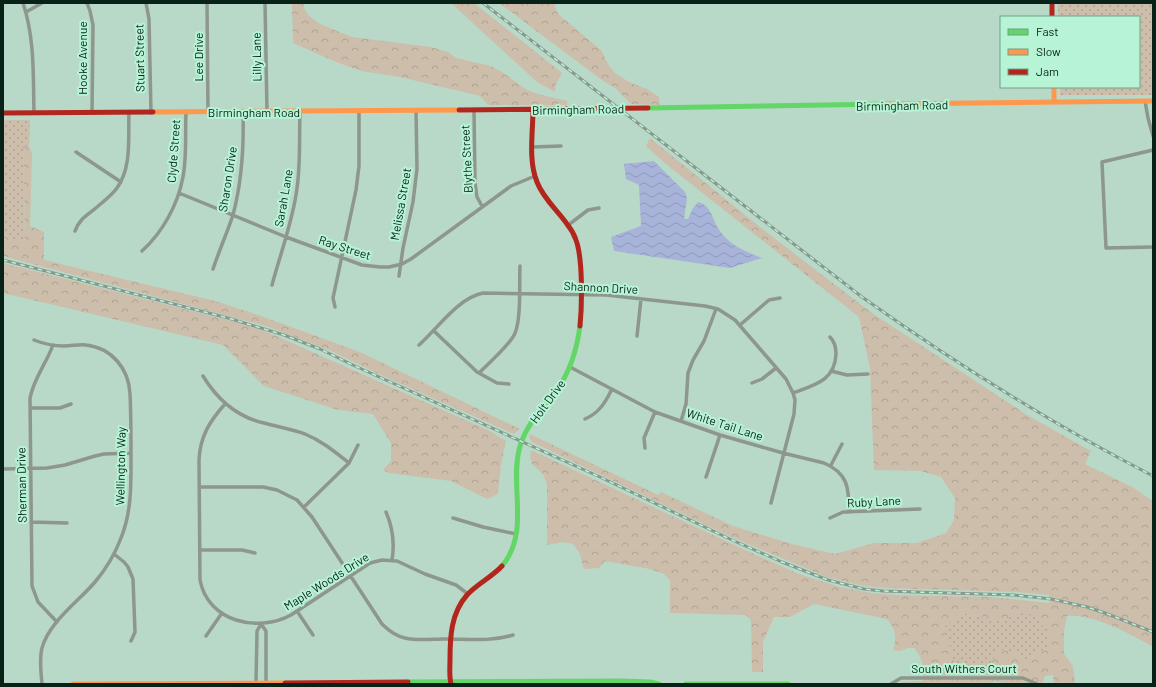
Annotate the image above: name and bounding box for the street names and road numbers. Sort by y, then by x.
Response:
street label: Hooke Avenue [75,21,89,95]
street label: Stuart Street [131,24,147,92]
street label: Lilly Lane [249,32,263,82]
street label: Lee Drive [191,33,205,81]
street label: Birmingham Road [856,97,948,113]
street label: Birmingham Road [532,101,624,117]
street label: Birmingham Road [208,105,300,119]
street label: Clyde Street [164,119,182,183]
street label: Blythe Street [457,125,475,193]
street label: Sharon Drive [215,145,239,213]
street label: Melissa Street [387,167,413,241]
street label: Sarah Lane [271,168,295,228]
street label: Ray Street [317,232,373,262]
street label: Shannon Drive [563,278,639,296]
street label: Holt Drive [526,376,568,426]
street label: White Tail Lane [685,405,765,443]
street label: Wellington Way [112,426,128,506]
street label: Sherman Drive [13,447,29,523]
street label: Ruby Lane [847,493,901,509]
street label: Maple Woods Drive [281,549,371,613]
street label: South Withers Court [911,661,1017,675]

